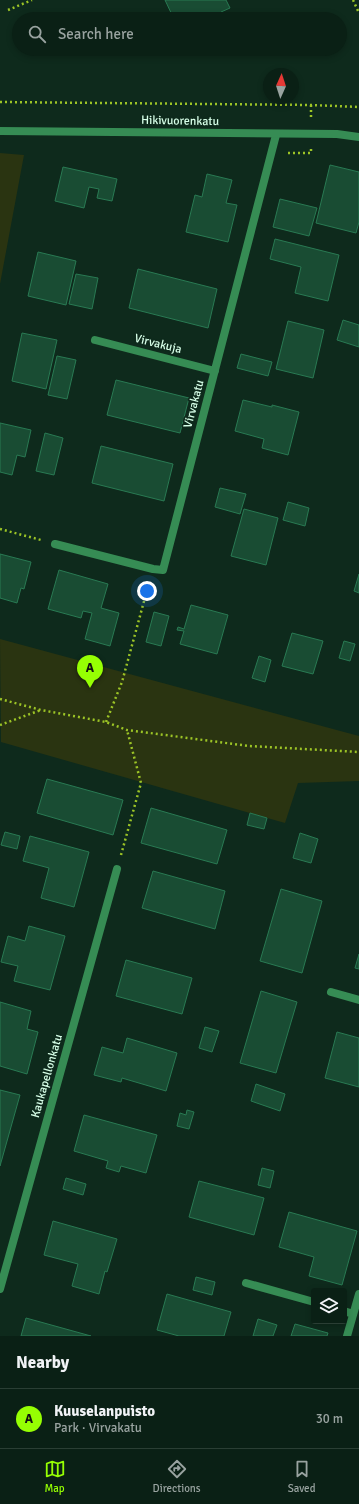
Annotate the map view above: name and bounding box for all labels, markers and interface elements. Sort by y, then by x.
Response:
search box [12,12,347,56]
icon: search [26,23,48,45]
text: Search here [58,25,134,43]
north arrow [263,68,299,104]
street label: Hikivuorenkatu [141,113,219,129]
street label: Virvakuja [133,331,183,357]
street label: Virvakatu [180,378,208,430]
your location [137,581,157,601]
pin: A [77,655,103,688]
street label: Kaukapellonkatu [28,1032,66,1120]
map controls [311,1288,347,1324]
button: layers [311,1288,347,1324]
text: Nearby [16,1352,69,1373]
text: Kuuselanpuisto [54,1402,155,1420]
text: A [25,1411,33,1427]
text: 30 m [316,1411,343,1427]
text: Park · Virvakatu [54,1420,142,1436]
tab: Map [44,1458,66,1495]
tab: Directions [153,1458,201,1495]
tab: Saved [288,1458,315,1495]

